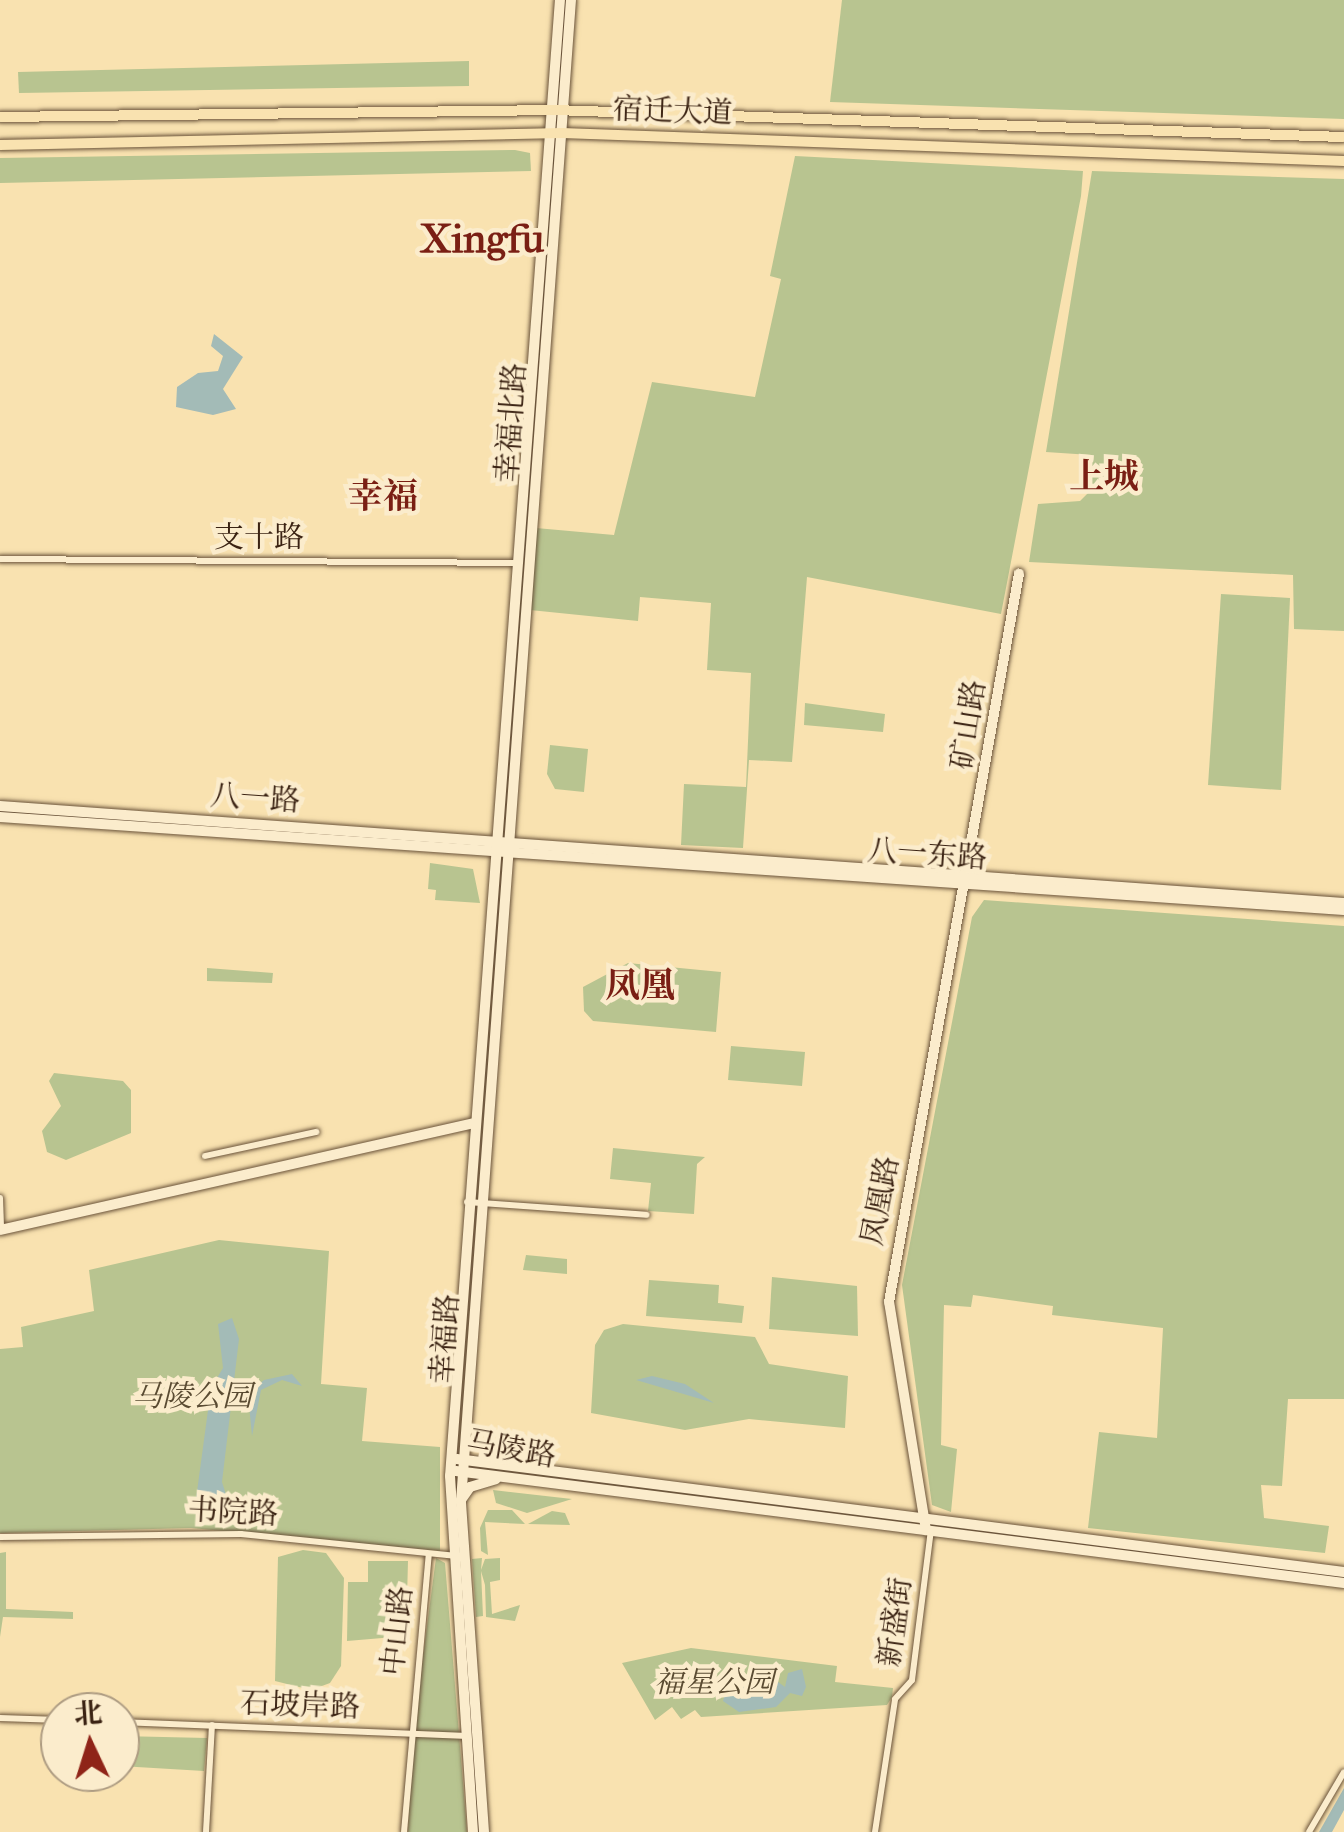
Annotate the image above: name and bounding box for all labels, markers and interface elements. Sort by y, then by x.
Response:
street label: 宿迁大道 [612,92,734,132]
district label: Xingfu [420,215,544,263]
street label: 幸福北路 [490,362,534,484]
district label: 上城 [1069,456,1139,498]
district label: 幸福 [348,476,418,518]
street label: 支十路 [214,520,304,556]
street label: 矿山路 [944,678,994,772]
street label: 八一路 [209,778,301,820]
street label: 八一东路 [866,833,988,877]
district label: 凤凰 [605,965,675,1007]
street label: 凤凰路 [855,1153,907,1249]
street label: 幸福路 [425,1293,467,1385]
park label: 马陵公园 [132,1379,252,1415]
street label: 马陵路 [464,1424,558,1476]
street label: 书院路 [187,1493,279,1533]
street label: 新盛街 [872,1575,920,1669]
street label: 中山路 [375,1584,421,1678]
park label: 福星公园 [654,1665,774,1701]
street label: 石坡岸路 [239,1686,361,1726]
north arrow [40,1692,140,1792]
text: 北 [73,1696,103,1731]

